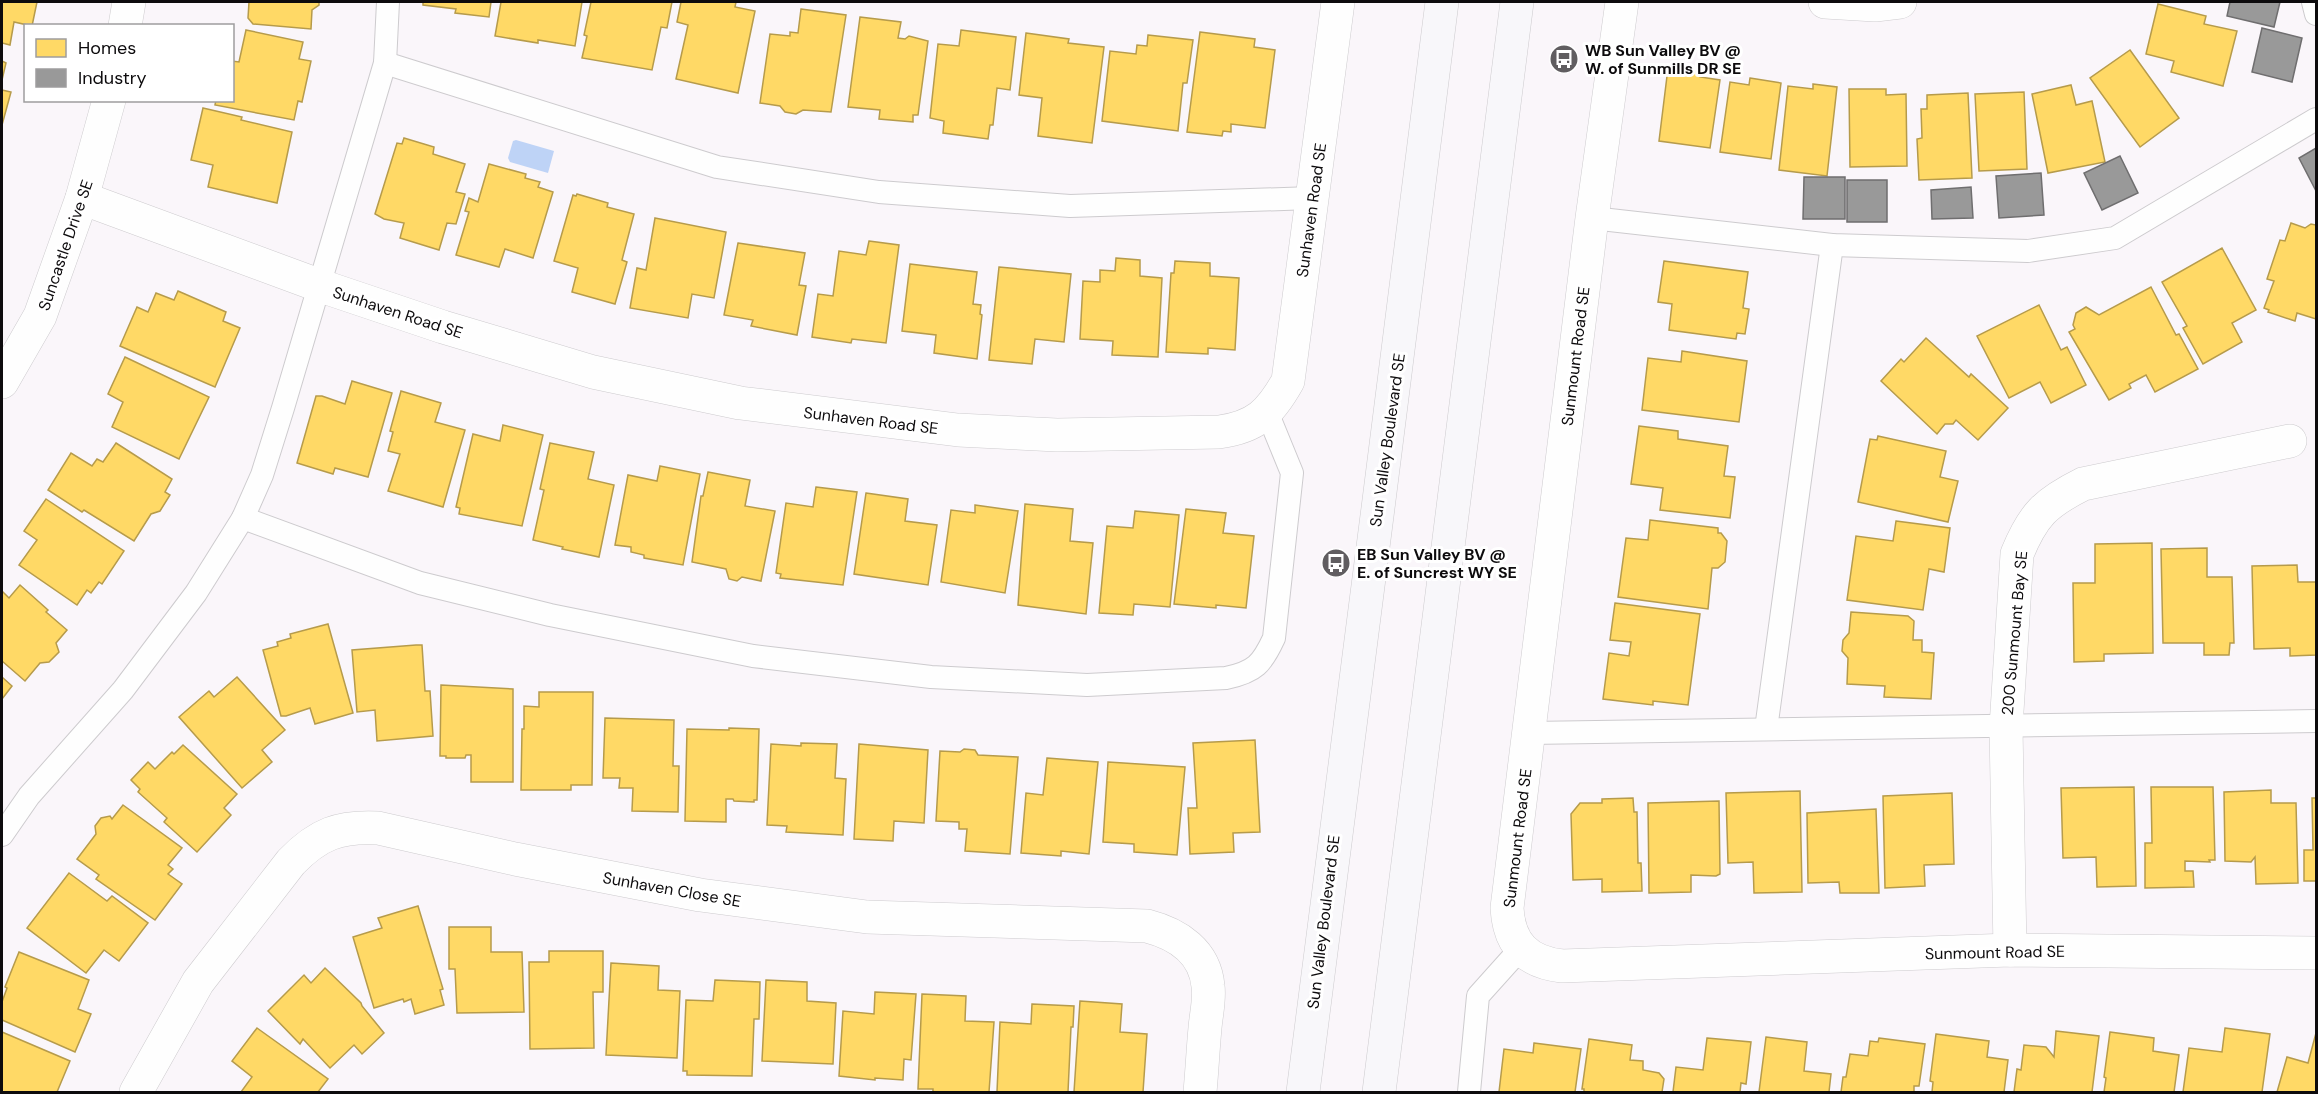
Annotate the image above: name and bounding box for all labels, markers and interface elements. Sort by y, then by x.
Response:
legend [24,24,234,102]
text: Homes [78,36,136,60]
place label: WB Sun Valley BV @ W. of Sunmills DR SE [1585,40,1741,79]
bus stop icon: WB Sun Valley BV @ W. of Sunmills DR SE [1548,43,1580,75]
text: Industry [78,66,147,90]
street label: Sunhaven Road SE [1292,141,1331,279]
street label: Suncastle Drive SE [33,177,98,313]
street label: Sunhaven Road SE [330,282,466,343]
street label: Sunmount Road SE [1557,285,1594,427]
street label: Sun Valley Boulevard SE [1365,352,1410,528]
street label: Sunhaven Road SE [802,402,940,439]
place label: EB Sun Valley BV @ E. of Suncrest WY SE [1357,544,1517,583]
bus stop icon: EB Sun Valley BV @ E. of Suncrest WY SE [1320,547,1352,579]
street label: 200 Sunmount Bay SE [1997,550,2032,716]
street label: Sunmount Road SE [1499,767,1536,909]
street label: Sun Valley Boulevard SE [1302,834,1345,1010]
street label: Sunhaven Close SE [601,867,743,912]
street label: Sunmount Road SE [1925,941,2065,964]

